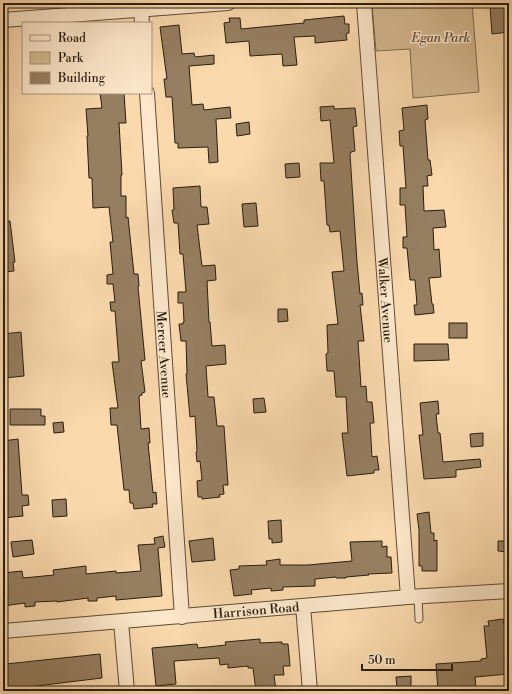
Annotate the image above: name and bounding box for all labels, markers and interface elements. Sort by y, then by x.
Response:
legend [22,22,152,94]
park label: Egan Park [411,30,471,46]
text: Road [58,31,86,46]
text: Park [58,51,84,66]
text: Building [57,71,106,86]
street label: Walker Avenue [374,256,396,344]
street label: Mercer Avenue [153,310,174,399]
street label: Harrison Road [212,599,301,622]
scale bar [362,646,452,672]
text: 50 m [368,653,396,668]

